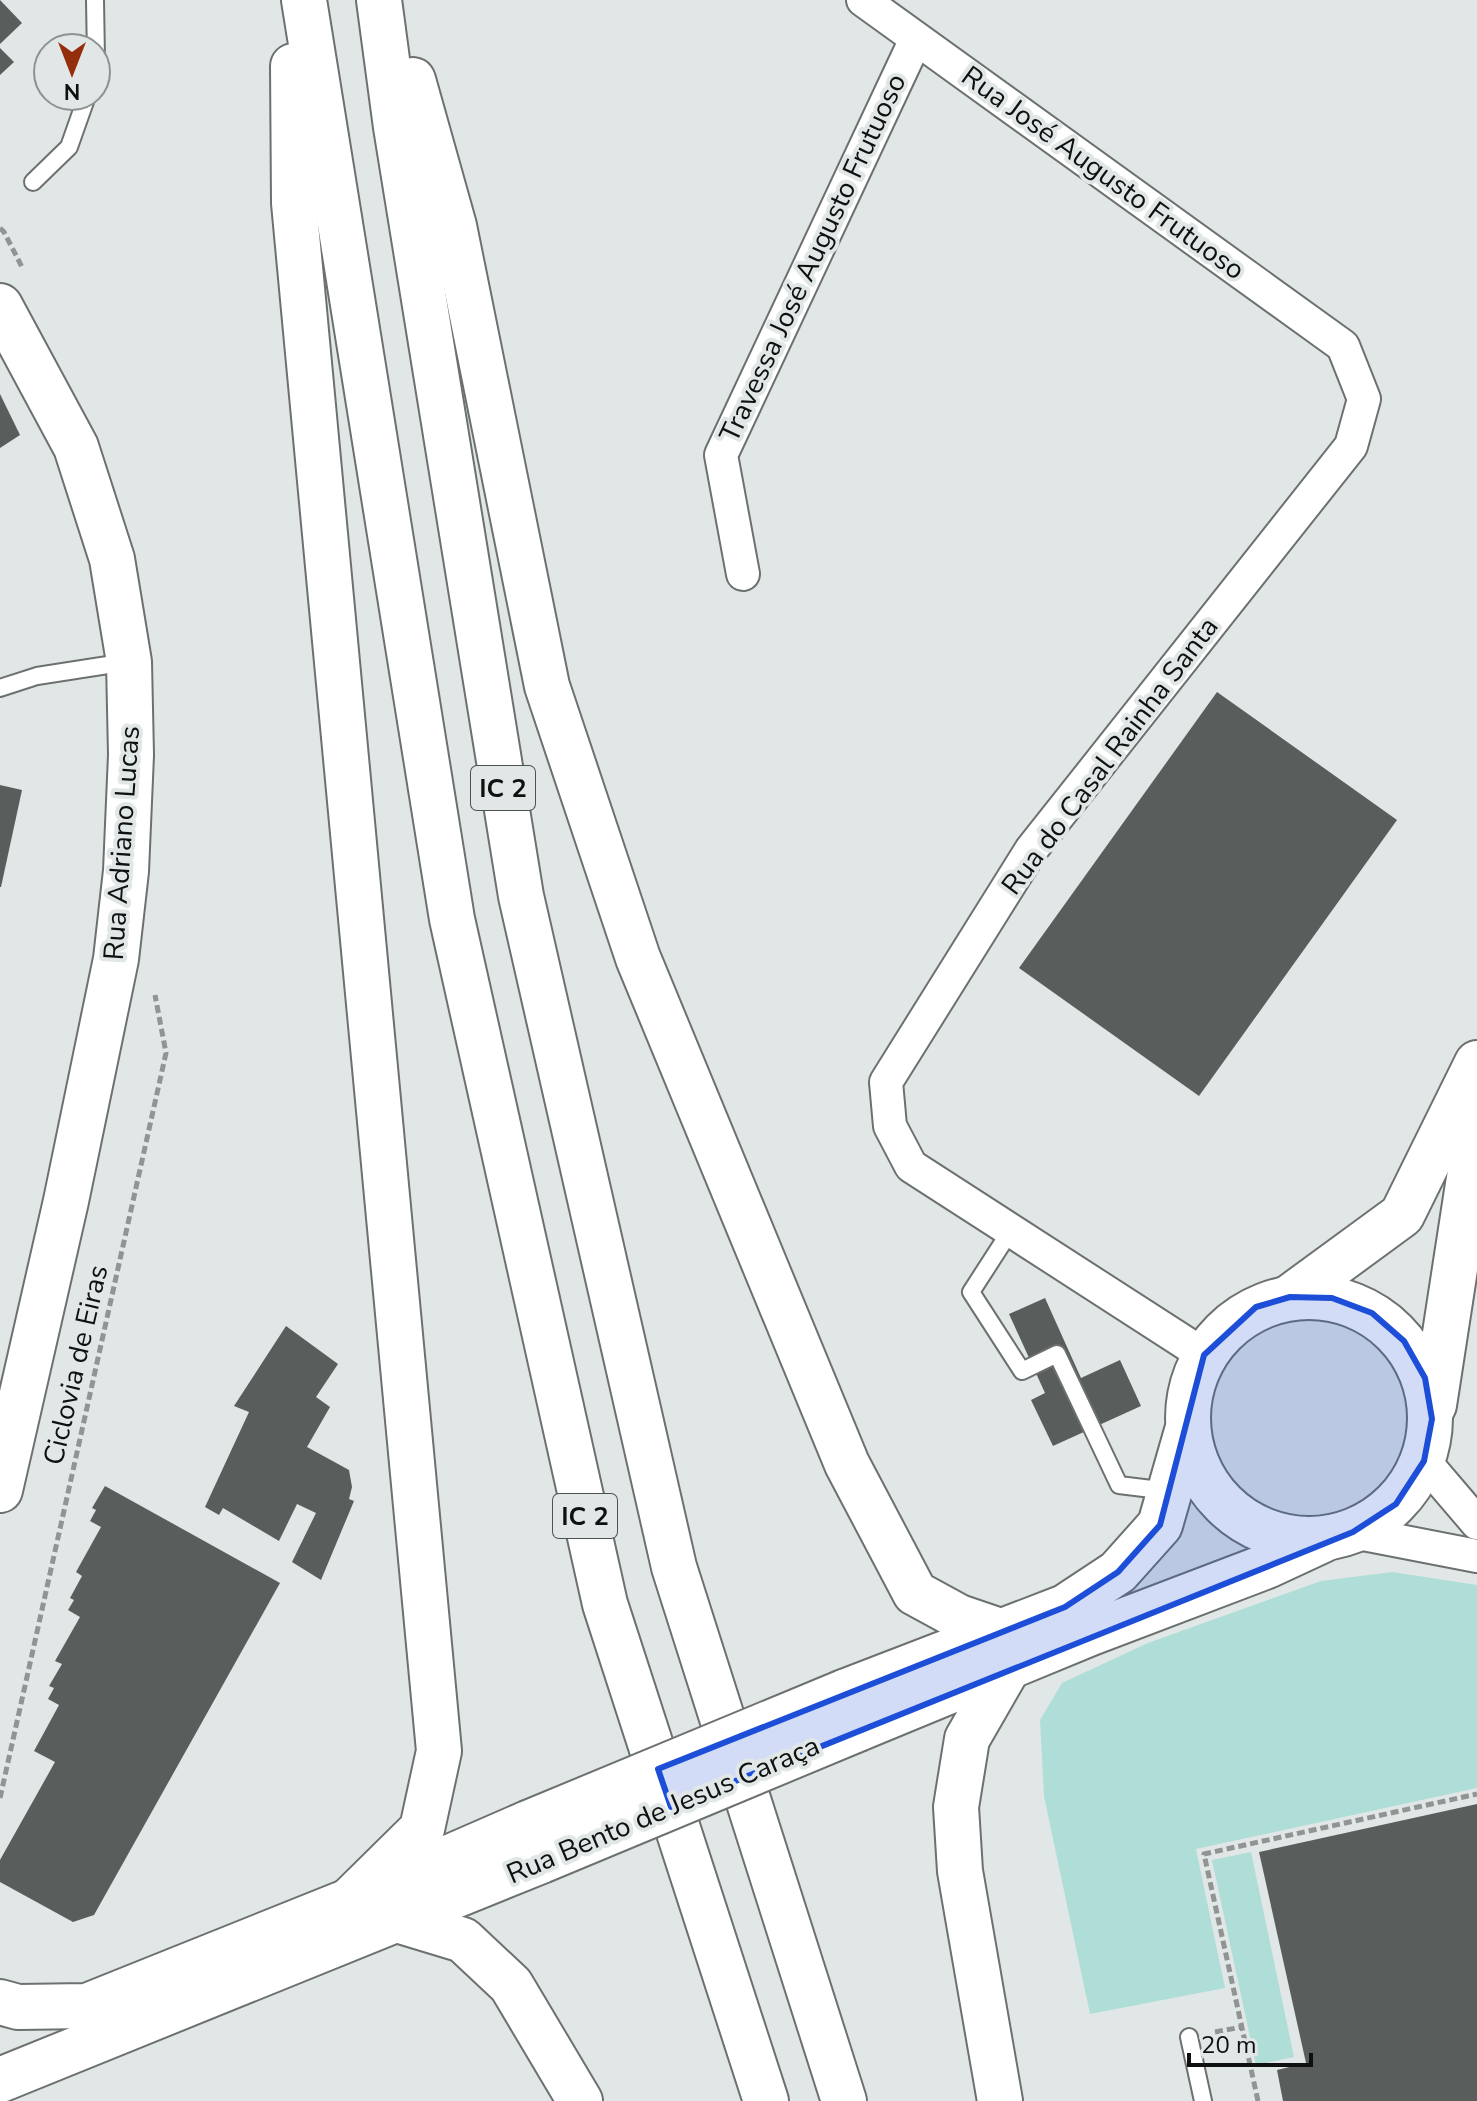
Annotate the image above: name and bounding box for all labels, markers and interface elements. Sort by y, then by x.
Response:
north arrow [32,32,112,112]
street label: Rua José Augusto Frutuoso [954,57,1252,289]
street label: Travessa José Augusto Frutuoso [711,68,915,448]
text: N [64,76,80,106]
street label: Rua do Casal Rainha Santa [993,609,1227,903]
street label: Rua Adriano Lucas [95,725,149,961]
road number: IC 2 [471,766,535,810]
street label: Ciclovia de Eiras [35,1261,117,1469]
road number: IC 2 [553,1494,617,1538]
street label: Rua Bento de Jesus Caraça [501,1727,825,1893]
scale bar [1189,2017,1311,2067]
text: 20 m [1201,2029,1257,2061]

